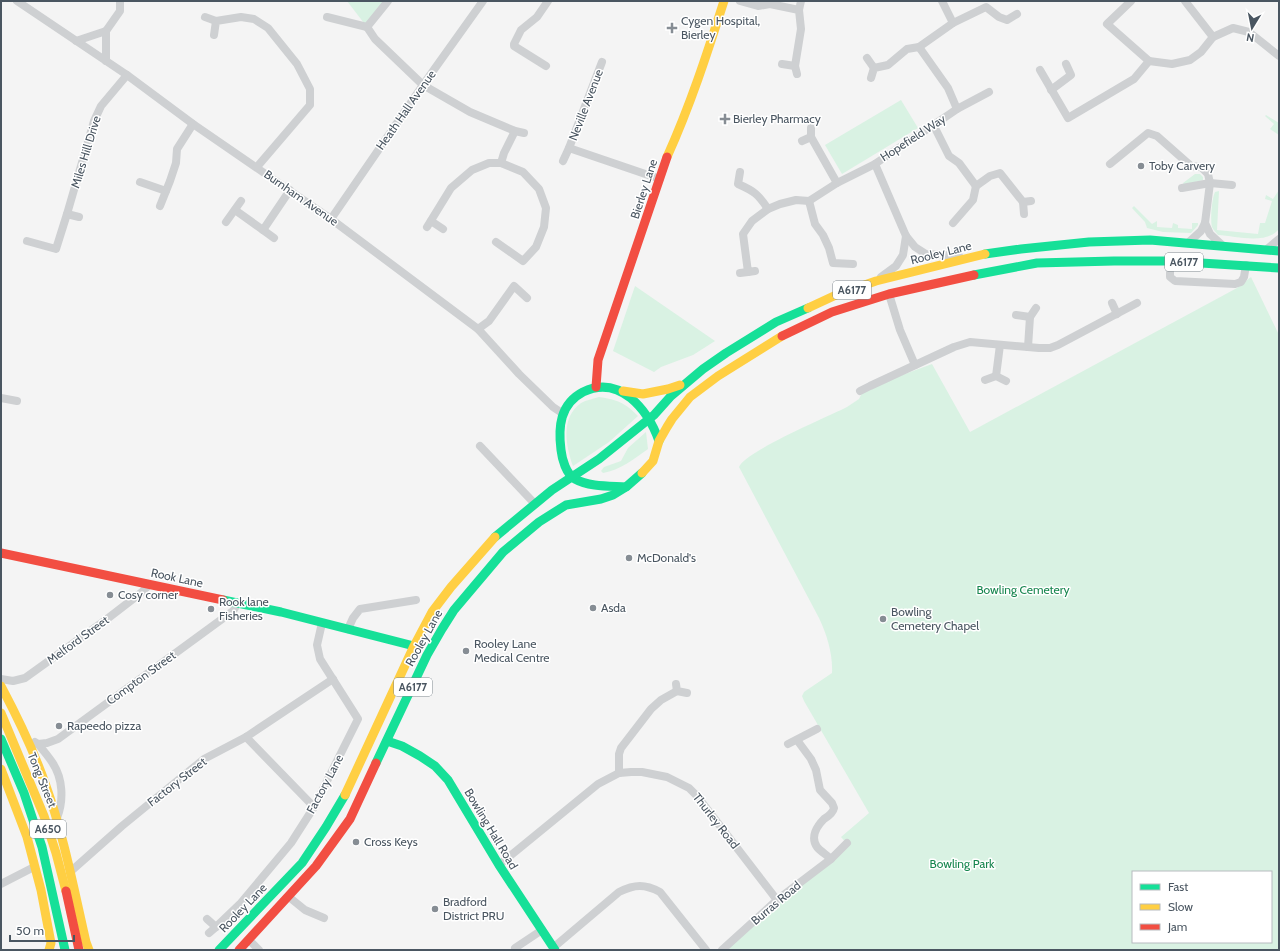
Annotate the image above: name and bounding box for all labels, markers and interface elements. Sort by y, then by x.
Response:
north arrow [1232,8,1272,48]
place label: Cygen Hospital, Bierley [681,13,760,42]
marker: Cygen Hospital, Bierley [666,22,678,34]
text: N [1245,30,1255,45]
street label: Heath Hall Avenue [373,67,439,152]
street label: Neville Avenue [565,67,606,143]
place label: Bierley Pharmacy [733,111,821,126]
street label: Hopefield Way [877,111,948,164]
street label: Miles Hill Drive [67,114,104,190]
marker: Bierley Pharmacy [720,114,730,124]
street label: Bierley Lane [627,157,660,221]
place label: Toby Carvery [1149,158,1215,173]
marker: Toby Carvery [1136,161,1146,171]
street label: Burnham Avenue [261,166,341,229]
street label: Rooley Lane [909,238,973,267]
road number: A6177 [1165,253,1203,271]
road number: A6177 [833,281,871,299]
place label: McDonald's [637,550,696,565]
marker: McDonald's [624,553,634,563]
street label: Rook Lane [150,565,205,590]
park label: Bowling Cemetery [976,582,1070,597]
place label: Cosy corner [118,587,178,602]
marker: Cosy corner [105,590,115,600]
place label: Rook lane Fisheries [219,594,269,623]
place label: Asda [601,600,626,615]
marker: Asda [588,603,598,613]
marker: Rook lane Fisheries [206,604,216,614]
place label: Bowling Cemetery Chapel [891,604,979,633]
street label: Rooley Lane [402,607,445,669]
street label: Melford Street [44,612,112,667]
marker: Bowling Cemetery Chapel [878,614,888,624]
place label: Rooley Lane Medical Centre [474,636,550,665]
marker: Rooley Lane Medical Centre [461,646,471,656]
street label: Compton Street [103,647,178,708]
road number: A6177 [394,678,432,696]
place label: Rapeedo pizza [67,718,141,733]
marker: Rapeedo pizza [54,721,64,731]
street label: Tong Street [25,750,60,810]
street label: Factory Lane [303,752,346,816]
street label: Factory Street [144,754,209,809]
street label: Bowling Hall Road [461,786,521,872]
street label: Thurley Road [690,790,743,852]
road number: A650 [30,820,66,838]
place label: Cross Keys [364,834,418,849]
marker: Cross Keys [351,837,361,847]
park label: Bowling Park [930,856,995,871]
legend [1132,871,1272,943]
street label: Burras Road [748,877,804,928]
text: Fast [1168,879,1188,894]
street label: Rooley Lane [216,880,270,935]
place label: Bradford District PRU [443,894,505,923]
text: Slow [1168,899,1193,914]
marker: Bradford District PRU [430,904,440,914]
scale bar [10,917,74,943]
text: Jam [1167,919,1187,934]
text: 50 m [16,923,44,938]

